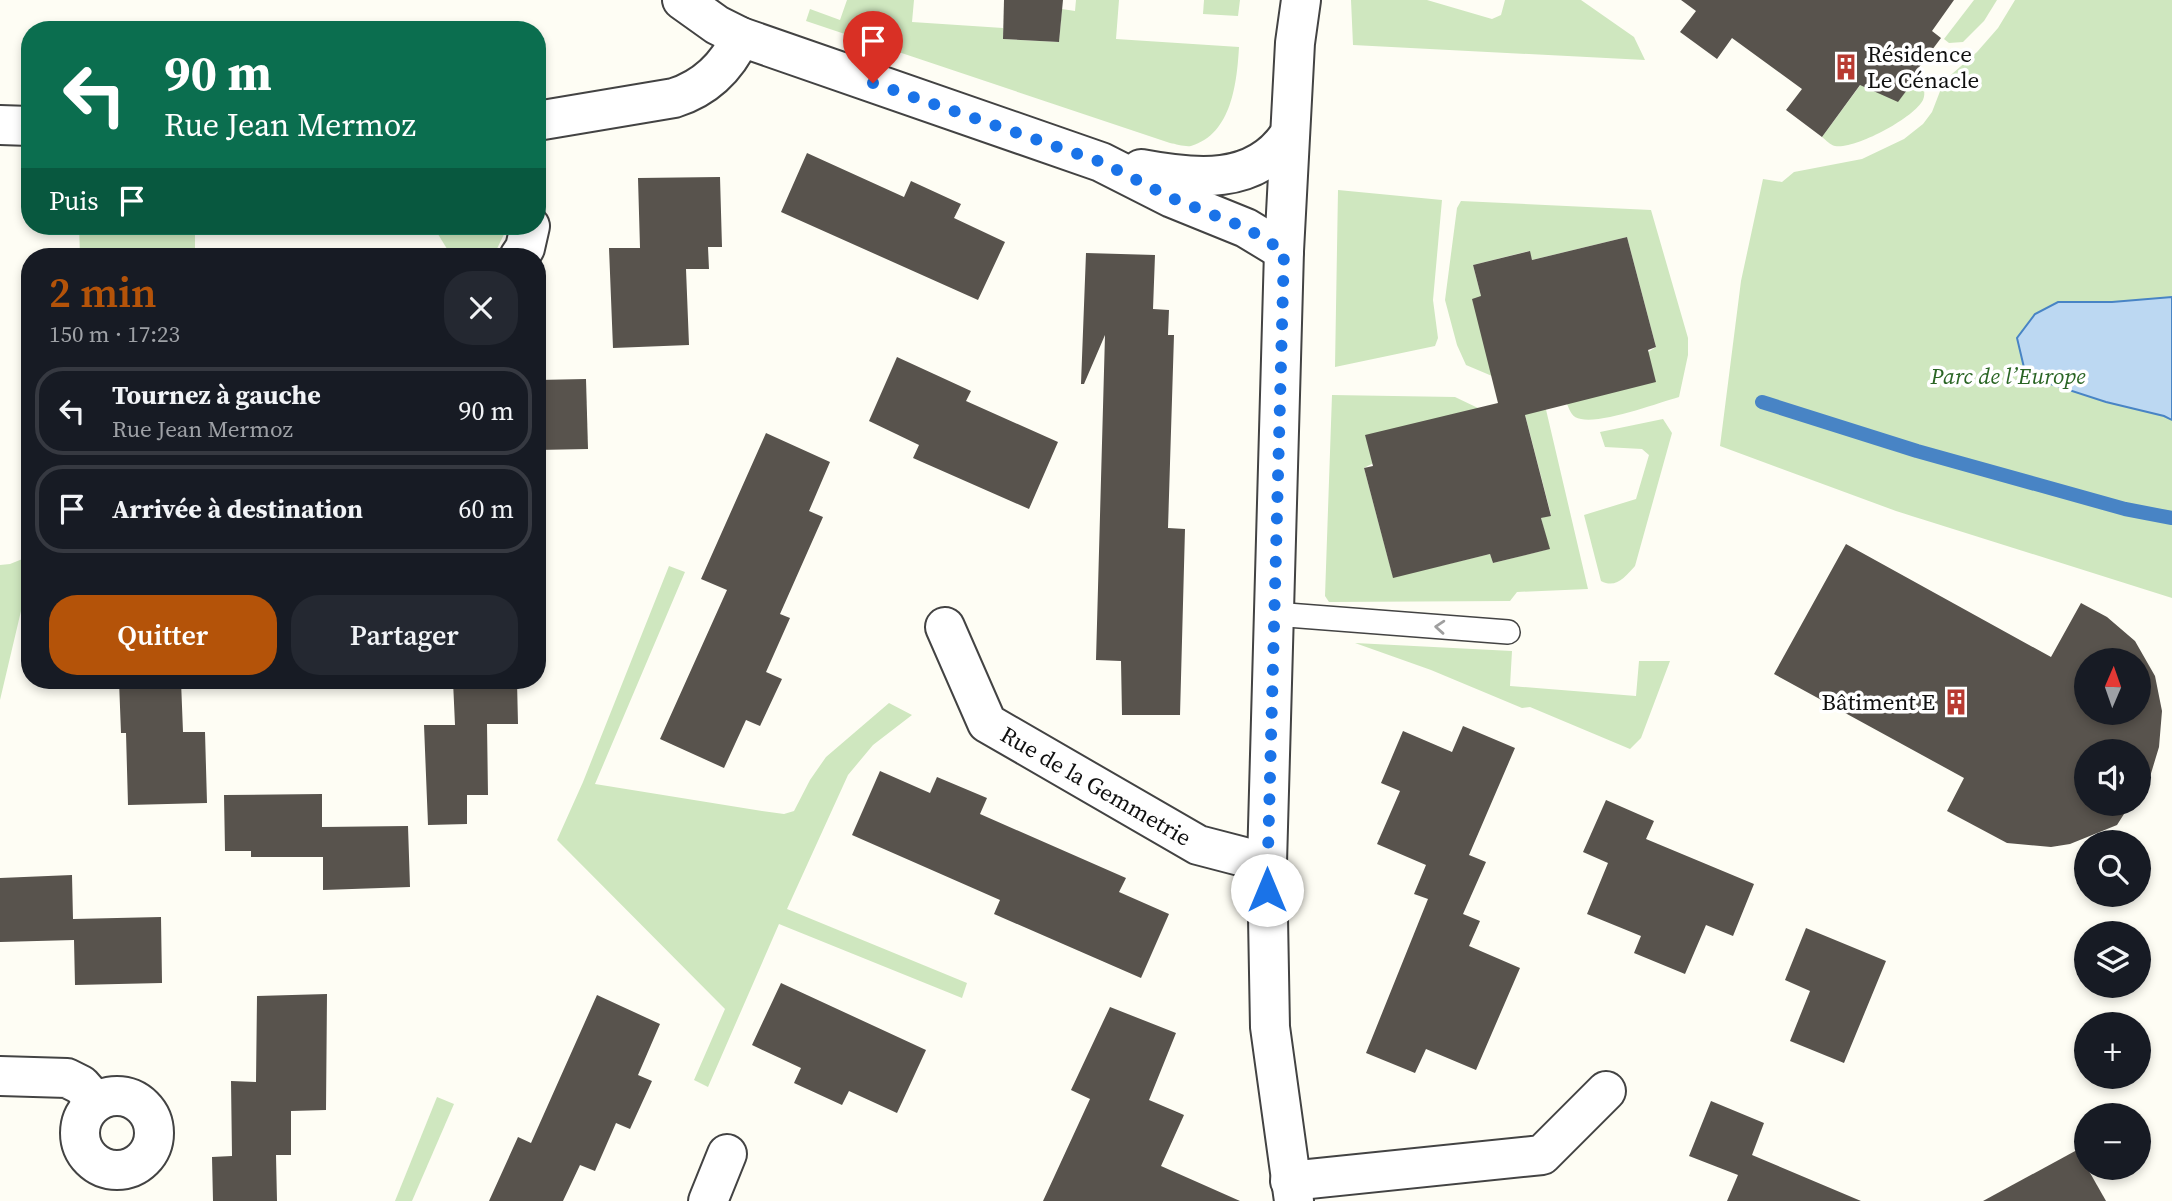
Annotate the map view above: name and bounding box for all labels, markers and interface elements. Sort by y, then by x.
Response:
pin [843,11,903,83]
icon: arrive [854,22,892,60]
place label: Résidence Le Cénacle [1867,38,1979,96]
text: 90 m [164,39,272,106]
icon: left [49,49,140,140]
building icon: Résidence Le Cénacle [1831,52,1861,82]
text: Rue Jean Mermoz [164,103,416,147]
icon: arrive [113,182,151,220]
text: Puis [49,183,99,219]
text: 2 min [49,263,157,321]
button: close [444,271,518,345]
text: 150 m · 17:23 [49,318,180,350]
park label: Parc de l’Europe [1929,360,2086,392]
text: Tournez à gauche [112,377,321,413]
icon: left [53,392,91,430]
text: 90 m [459,393,514,429]
text: Rue Jean Mermoz [112,413,293,445]
icon: arrive [53,490,91,528]
text: Arrivée à destination [112,491,363,527]
text: 60 m [459,491,514,527]
button: Quitter [49,595,277,675]
button: Partager [291,595,518,675]
one-way arrow [1434,620,1445,635]
north arrow [2074,648,2151,724]
map controls [2074,648,2151,1180]
place label: Bâtiment E [1822,686,1935,718]
building icon: Bâtiment E [1941,687,1971,717]
street label: Rue de la Gemmetrie [995,718,1197,854]
button: sound [2074,739,2151,816]
button: search [2074,830,2151,907]
position arrow [1230,853,1304,927]
button: layers [2074,921,2151,998]
button: + [2074,1012,2151,1089]
button: − [2074,1103,2151,1180]

